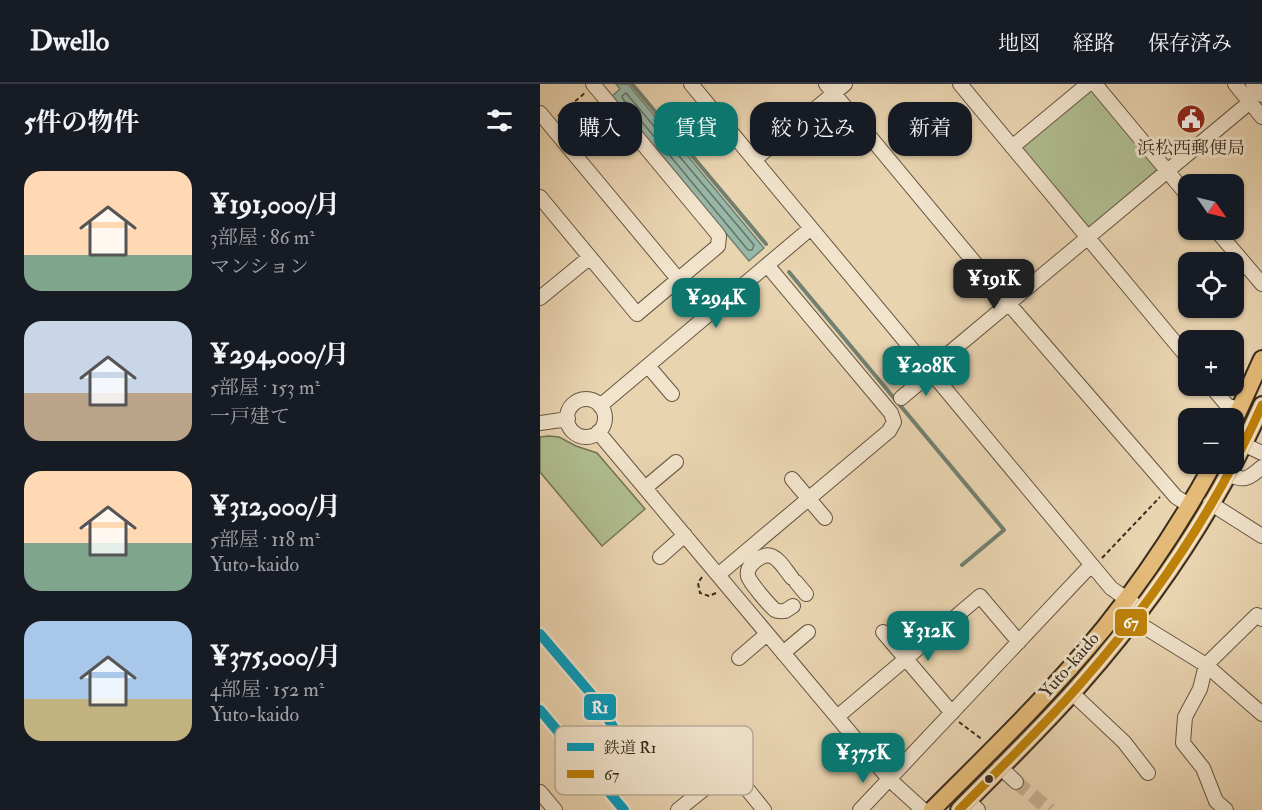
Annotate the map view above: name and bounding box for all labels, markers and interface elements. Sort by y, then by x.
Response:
text: Dwello [30,24,109,59]
text: 地図 [998,30,1040,57]
text: 経路 [1073,30,1115,57]
text: 保存済み [1148,30,1232,57]
chip: 購入 [558,102,642,156]
chip: 賃貸 [654,102,738,156]
chip: 絞り込み [750,102,876,156]
chip: 新着 [888,102,972,156]
public building icon: 浜松西郵便局 [1175,103,1207,135]
icon: filters [483,104,516,137]
text: 5件の物件 [24,107,139,139]
place label: 浜松西郵便局 [1137,137,1245,160]
north arrow [1178,174,1244,240]
map controls [1178,174,1244,474]
text: ¥191,000/月 [210,189,340,221]
icon: home [72,195,144,267]
text: 3部屋 · 86 m² [210,225,315,250]
button: locate [1178,252,1244,318]
text: マンション [210,254,309,279]
pin: ¥191K [952,259,1036,310]
text: ¥191K [967,266,1021,291]
pin: ¥294K [674,278,758,329]
text: ¥294K [686,285,746,310]
button: + [1178,330,1244,396]
text: ¥294,000/月 [210,339,350,371]
icon: home [72,345,144,417]
pin: ¥208K [884,346,968,397]
text: ¥208K [897,353,955,378]
text: 5部屋 · 153 m² [210,375,320,400]
text: 一戸建て [210,404,290,429]
button: − [1178,408,1244,474]
text: ¥312,000/月 [210,491,341,523]
icon: home [72,495,144,567]
text: 5部屋 · 118 m² [210,527,320,552]
text: Yuto-kaido [210,552,299,577]
line badge: 67 [1114,608,1148,637]
pin: ¥312K [886,611,970,662]
text: 67 [1123,613,1139,633]
text: ¥312K [901,618,955,643]
street label: Yuto-kaido [1034,627,1105,703]
text: ¥375,000/月 [210,641,341,673]
icon: home [72,645,144,717]
text: 4部屋 · 152 m² [210,677,324,702]
line badge: R1 [583,693,617,721]
text: R1 [591,698,609,718]
text: Yuto-kaido [210,702,299,727]
legend [555,726,753,795]
pin: ¥375K [821,733,905,784]
text: 鉄道 R1 [603,738,657,758]
text: ¥375K [836,740,890,765]
text: 67 [604,765,620,785]
unlabelled marker [983,773,995,785]

